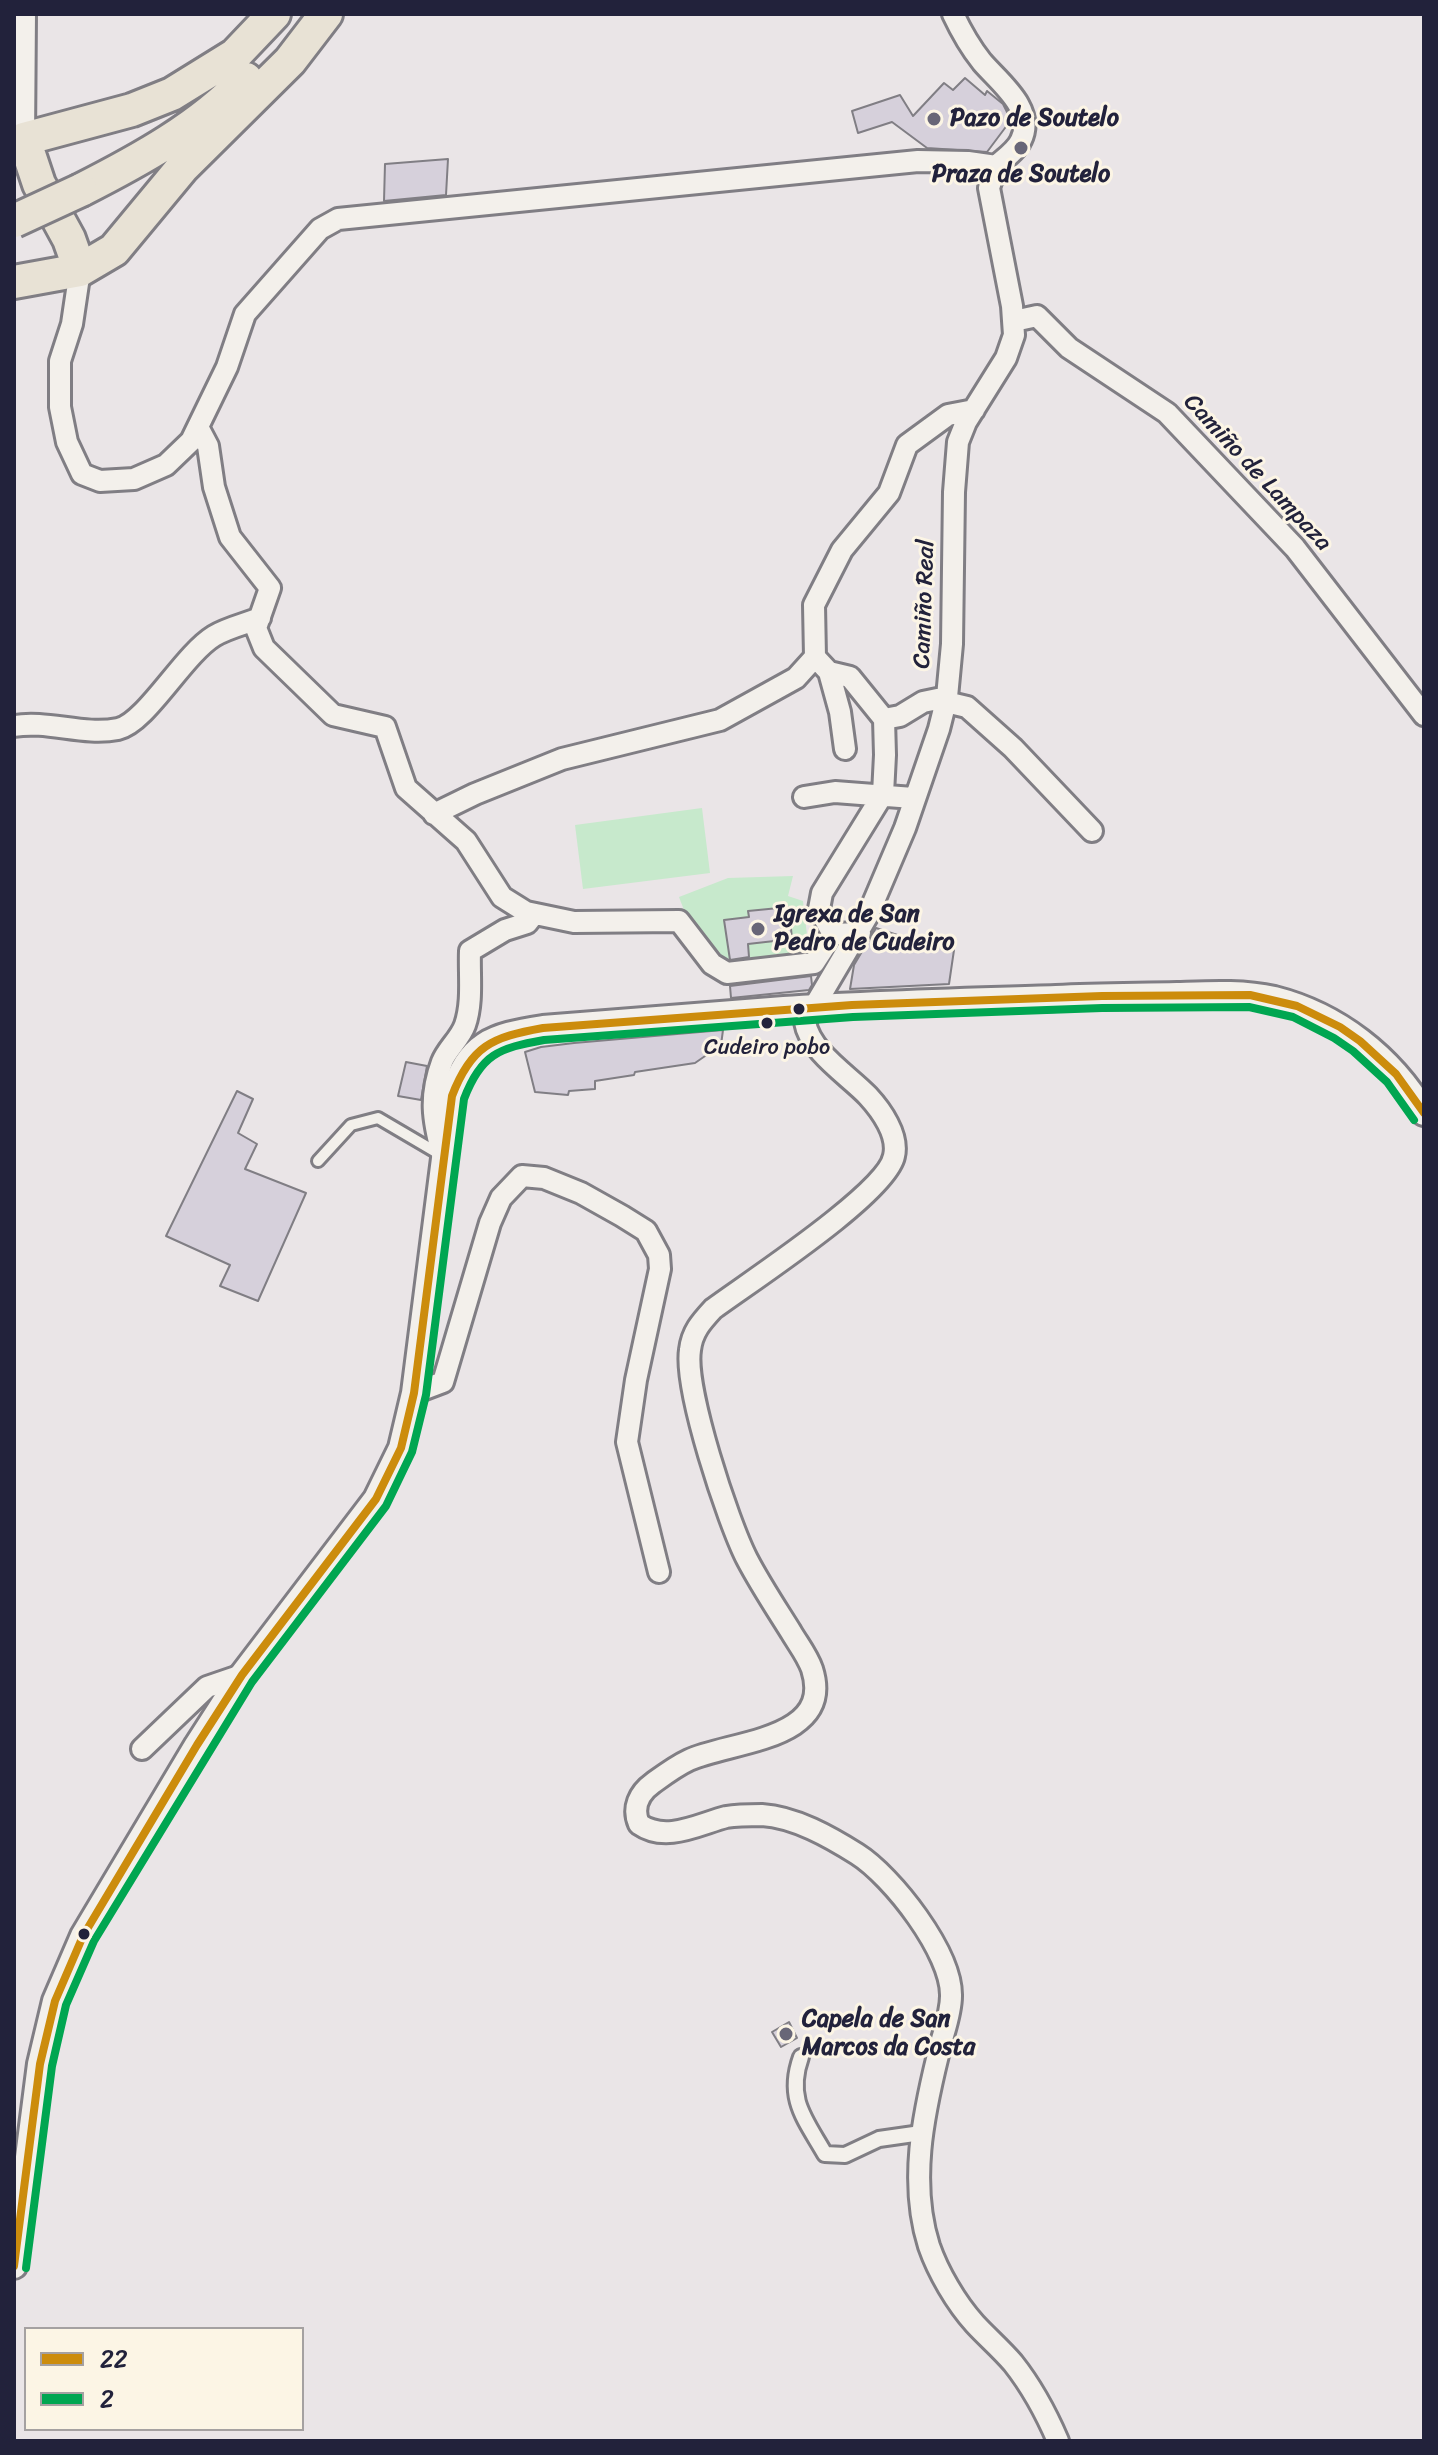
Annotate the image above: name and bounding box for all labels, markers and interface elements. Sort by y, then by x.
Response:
place label: Pazo de Soutelo [950,105,1119,133]
marker: Pazo de Soutelo [925,110,943,128]
marker: Praza de Soutelo [1012,139,1030,157]
place label: Praza de Soutelo [932,161,1110,189]
street label: Camiño de Lampaza [1177,389,1337,557]
street label: Camiño Real [908,539,942,669]
place label: Igrexa de San Pedro de Cudeiro [774,901,955,957]
marker: Igrexa de San Pedro de Cudeiro [749,920,767,938]
unlabelled marker [791,1001,807,1017]
marker: Cudeiro pobo [759,1015,775,1031]
place label: Cudeiro pobo [704,1035,830,1061]
unlabelled marker [76,1926,92,1942]
place label: Capela de San Marcos da Costa [802,2006,975,2062]
marker: Capela de San Marcos da Costa [777,2025,795,2043]
legend [24,2327,304,2431]
text: 22 [100,2338,128,2380]
text: 2 [100,2378,114,2420]

